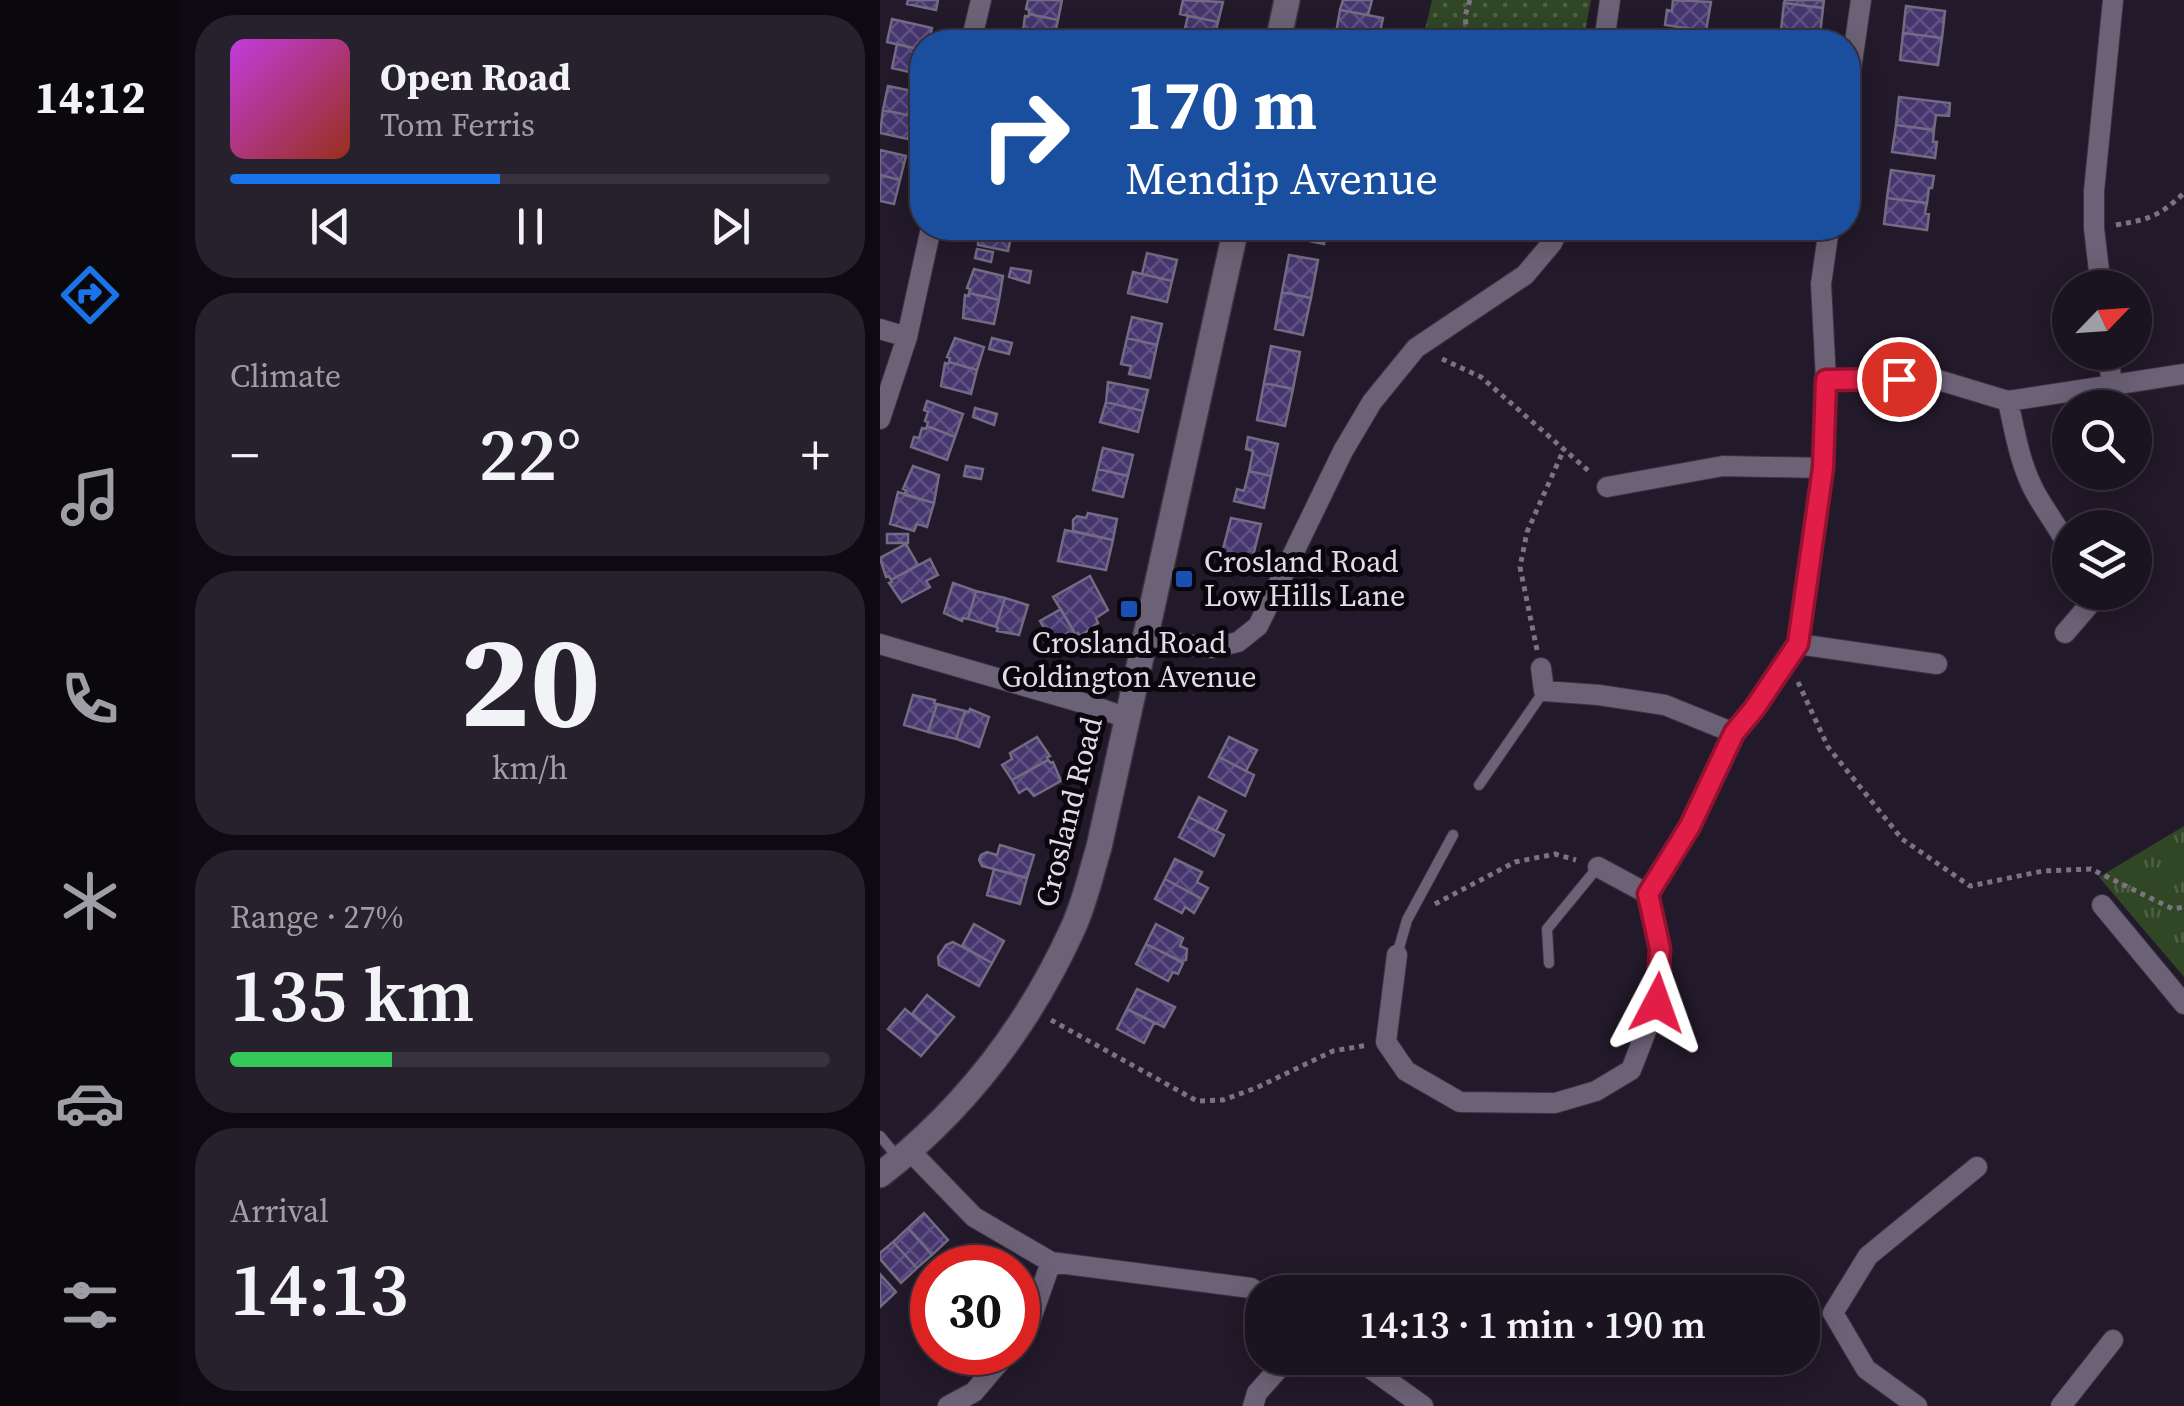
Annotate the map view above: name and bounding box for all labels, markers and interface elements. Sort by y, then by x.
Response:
text: Open Road [380,51,571,103]
text: 170 m [1125,56,1317,152]
text: 14:12 [34,66,146,128]
icon: right [960,70,1090,200]
text: Tom Ferris [380,103,535,147]
text: Mendip Avenue [1125,147,1438,209]
icon: previous [303,199,358,254]
icon: pause [503,199,558,254]
icon: next [703,199,758,254]
icon: directions [55,260,125,330]
north arrow [2052,270,2152,370]
map controls [2052,270,2152,610]
pin [1857,337,1942,422]
icon: arrive [1872,352,1927,407]
text: Climate [230,354,341,398]
button: search [2052,390,2152,490]
text: 22° [479,402,581,505]
text: − [230,417,259,492]
text: + [801,417,830,492]
icon: music [55,462,125,532]
button: layers [2052,510,2152,610]
place label: Crosland Road Low Hills Lane [1204,541,1405,616]
marker: Crosland Road Low Hills Lane [1173,568,1195,590]
text: 20 [460,591,600,770]
marker: Crosland Road Goldington Avenue [1118,598,1140,620]
place label: Crosland Road Goldington Avenue [1001,622,1257,697]
icon: phone [55,664,125,734]
street label: Crosland Road [1025,713,1112,911]
text: km/h [492,746,568,790]
icon: climate [55,866,125,936]
text: Range · 27% [230,895,404,939]
text: 135 km [230,943,474,1046]
position arrow [1605,951,1709,1055]
icon: car [55,1068,125,1138]
text: Arrival [230,1189,329,1233]
text: 14:13 [230,1237,409,1340]
speed limit sign: 30 [910,1245,1040,1375]
icon: filters [55,1270,125,1340]
text: 14:13 · 1 min · 190 m [1359,1299,1706,1351]

